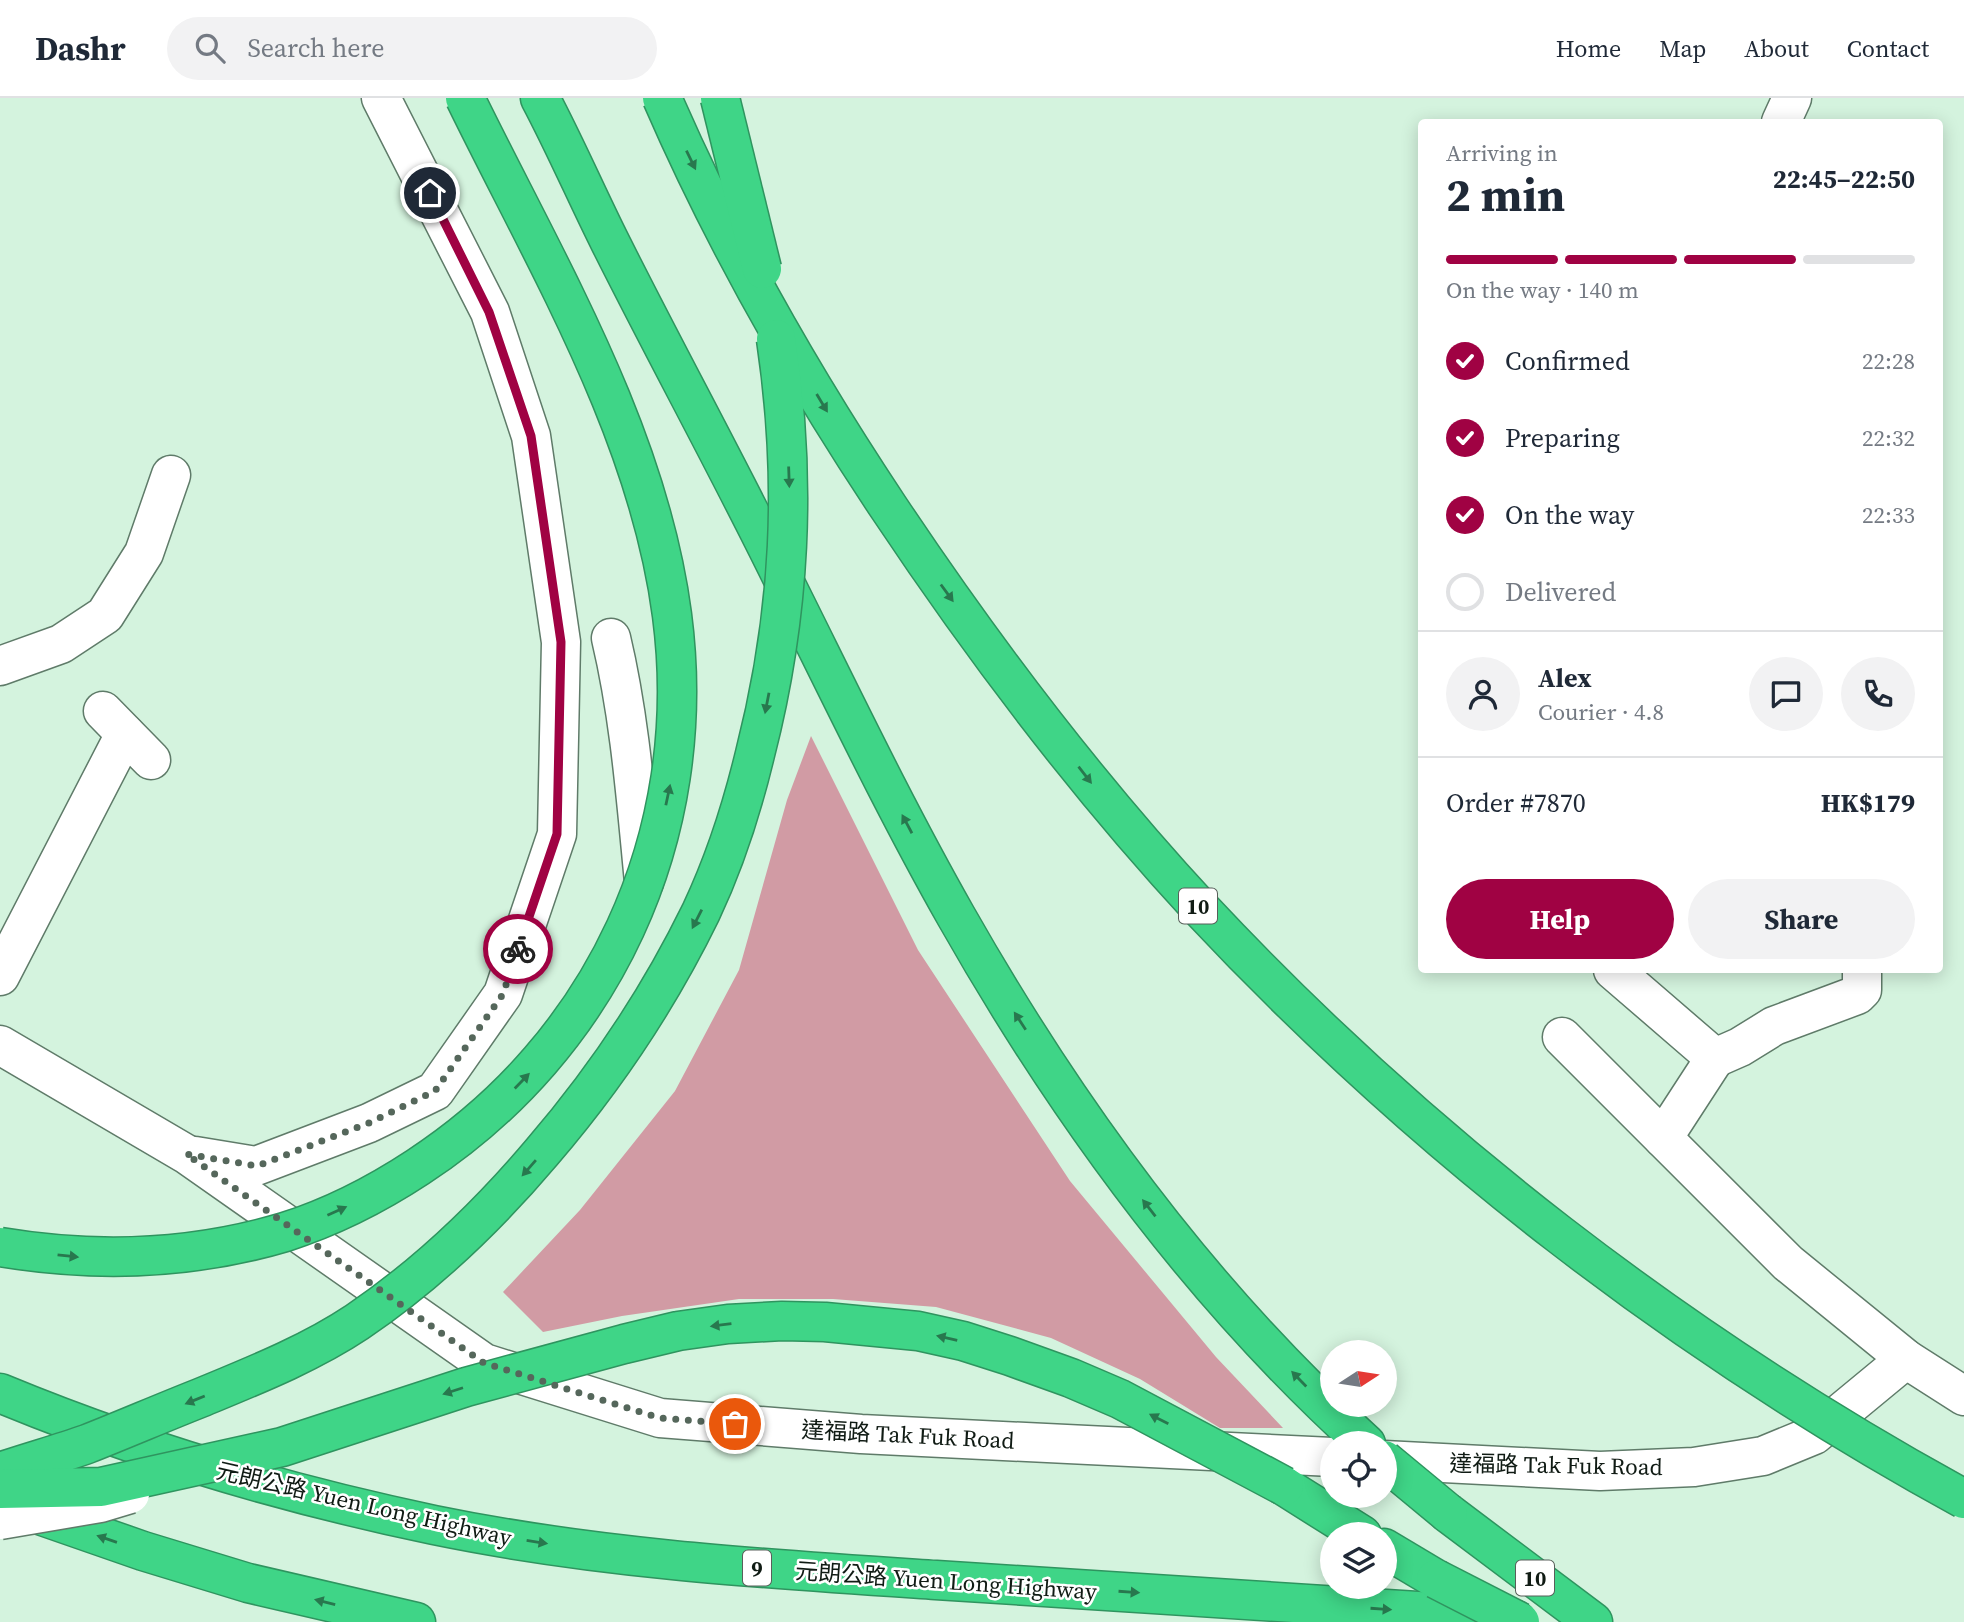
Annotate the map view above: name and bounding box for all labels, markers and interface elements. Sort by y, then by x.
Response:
search box [167,17,657,80]
text: Dashr [35,26,125,71]
icon: search [191,29,229,67]
text: Search here [247,30,385,66]
text: Home [1556,32,1621,65]
text: Map [1659,32,1706,65]
text: About [1744,32,1809,65]
text: Contact [1847,32,1929,65]
text: Arriving in [1446,137,1558,169]
one-way arrow [686,150,697,170]
text: 22:45–22:50 [1773,161,1915,197]
pin [400,163,460,223]
text: 2 min [1446,163,1565,226]
icon: home [411,174,449,212]
text: On the way · 140 m [1446,274,1639,306]
icon: check [1446,342,1484,380]
text: Confirmed [1505,343,1630,379]
text: 22:28 [1862,345,1915,377]
one-way arrow [816,394,829,413]
icon: check [1446,419,1484,457]
text: Preparing [1505,420,1620,456]
text: 22:32 [1862,422,1915,454]
one-way arrow [783,467,795,489]
icon: check [1446,496,1484,534]
text: On the way [1505,497,1634,533]
text: 22:33 [1862,499,1915,531]
text: Delivered [1505,574,1616,610]
one-way arrow [940,584,954,602]
button: person [1446,657,1520,731]
button: chat [1749,657,1823,731]
button: phone [1841,657,1915,731]
text: Alex [1538,660,1592,696]
one-way arrow [762,692,773,714]
text: Courier · 4.8 [1538,696,1664,728]
one-way arrow [1077,765,1092,783]
one-way arrow [662,784,673,806]
text: Order #7870 [1446,785,1586,821]
text: HK$179 [1821,785,1915,821]
one-way arrow [902,813,914,833]
button: Help [1446,879,1674,959]
button: Share [1688,879,1915,959]
road number: 10 [1179,888,1217,924]
one-way arrow [691,909,702,929]
courier [483,914,553,984]
icon: bike [499,930,537,968]
one-way arrow [1013,1012,1026,1031]
one-way arrow [514,1073,530,1090]
one-way arrow [522,1159,537,1176]
one-way arrow [1142,1200,1157,1218]
one-way arrow [327,1205,348,1216]
one-way arrow [57,1251,79,1262]
one-way arrow [710,1320,732,1331]
one-way arrow [936,1332,958,1343]
north arrow [1320,1340,1396,1418]
map controls [1320,1340,1397,1599]
one-way arrow [1291,1370,1307,1388]
one-way arrow [442,1386,463,1397]
one-way arrow [184,1394,205,1405]
pin [705,1394,765,1454]
icon: bag [716,1405,754,1443]
street label: 達福路 Tak Fuk Road [801,1413,1015,1457]
one-way arrow [1149,1413,1169,1424]
button: locate [1320,1431,1397,1508]
street label: 達福路 Tak Fuk Road [1449,1447,1663,1483]
street label: 元朗公路 Yuen Long Highway [213,1454,515,1554]
button: layers [1320,1522,1397,1599]
one-way arrow [96,1533,117,1544]
one-way arrow [526,1537,548,1548]
road number: 9 [743,1550,771,1586]
street label: 元朗公路 Yuen Long Highway [794,1555,1098,1608]
road number: 10 [1516,1560,1554,1596]
one-way arrow [1118,1587,1140,1598]
one-way arrow [314,1596,336,1607]
one-way arrow [1370,1604,1392,1615]

